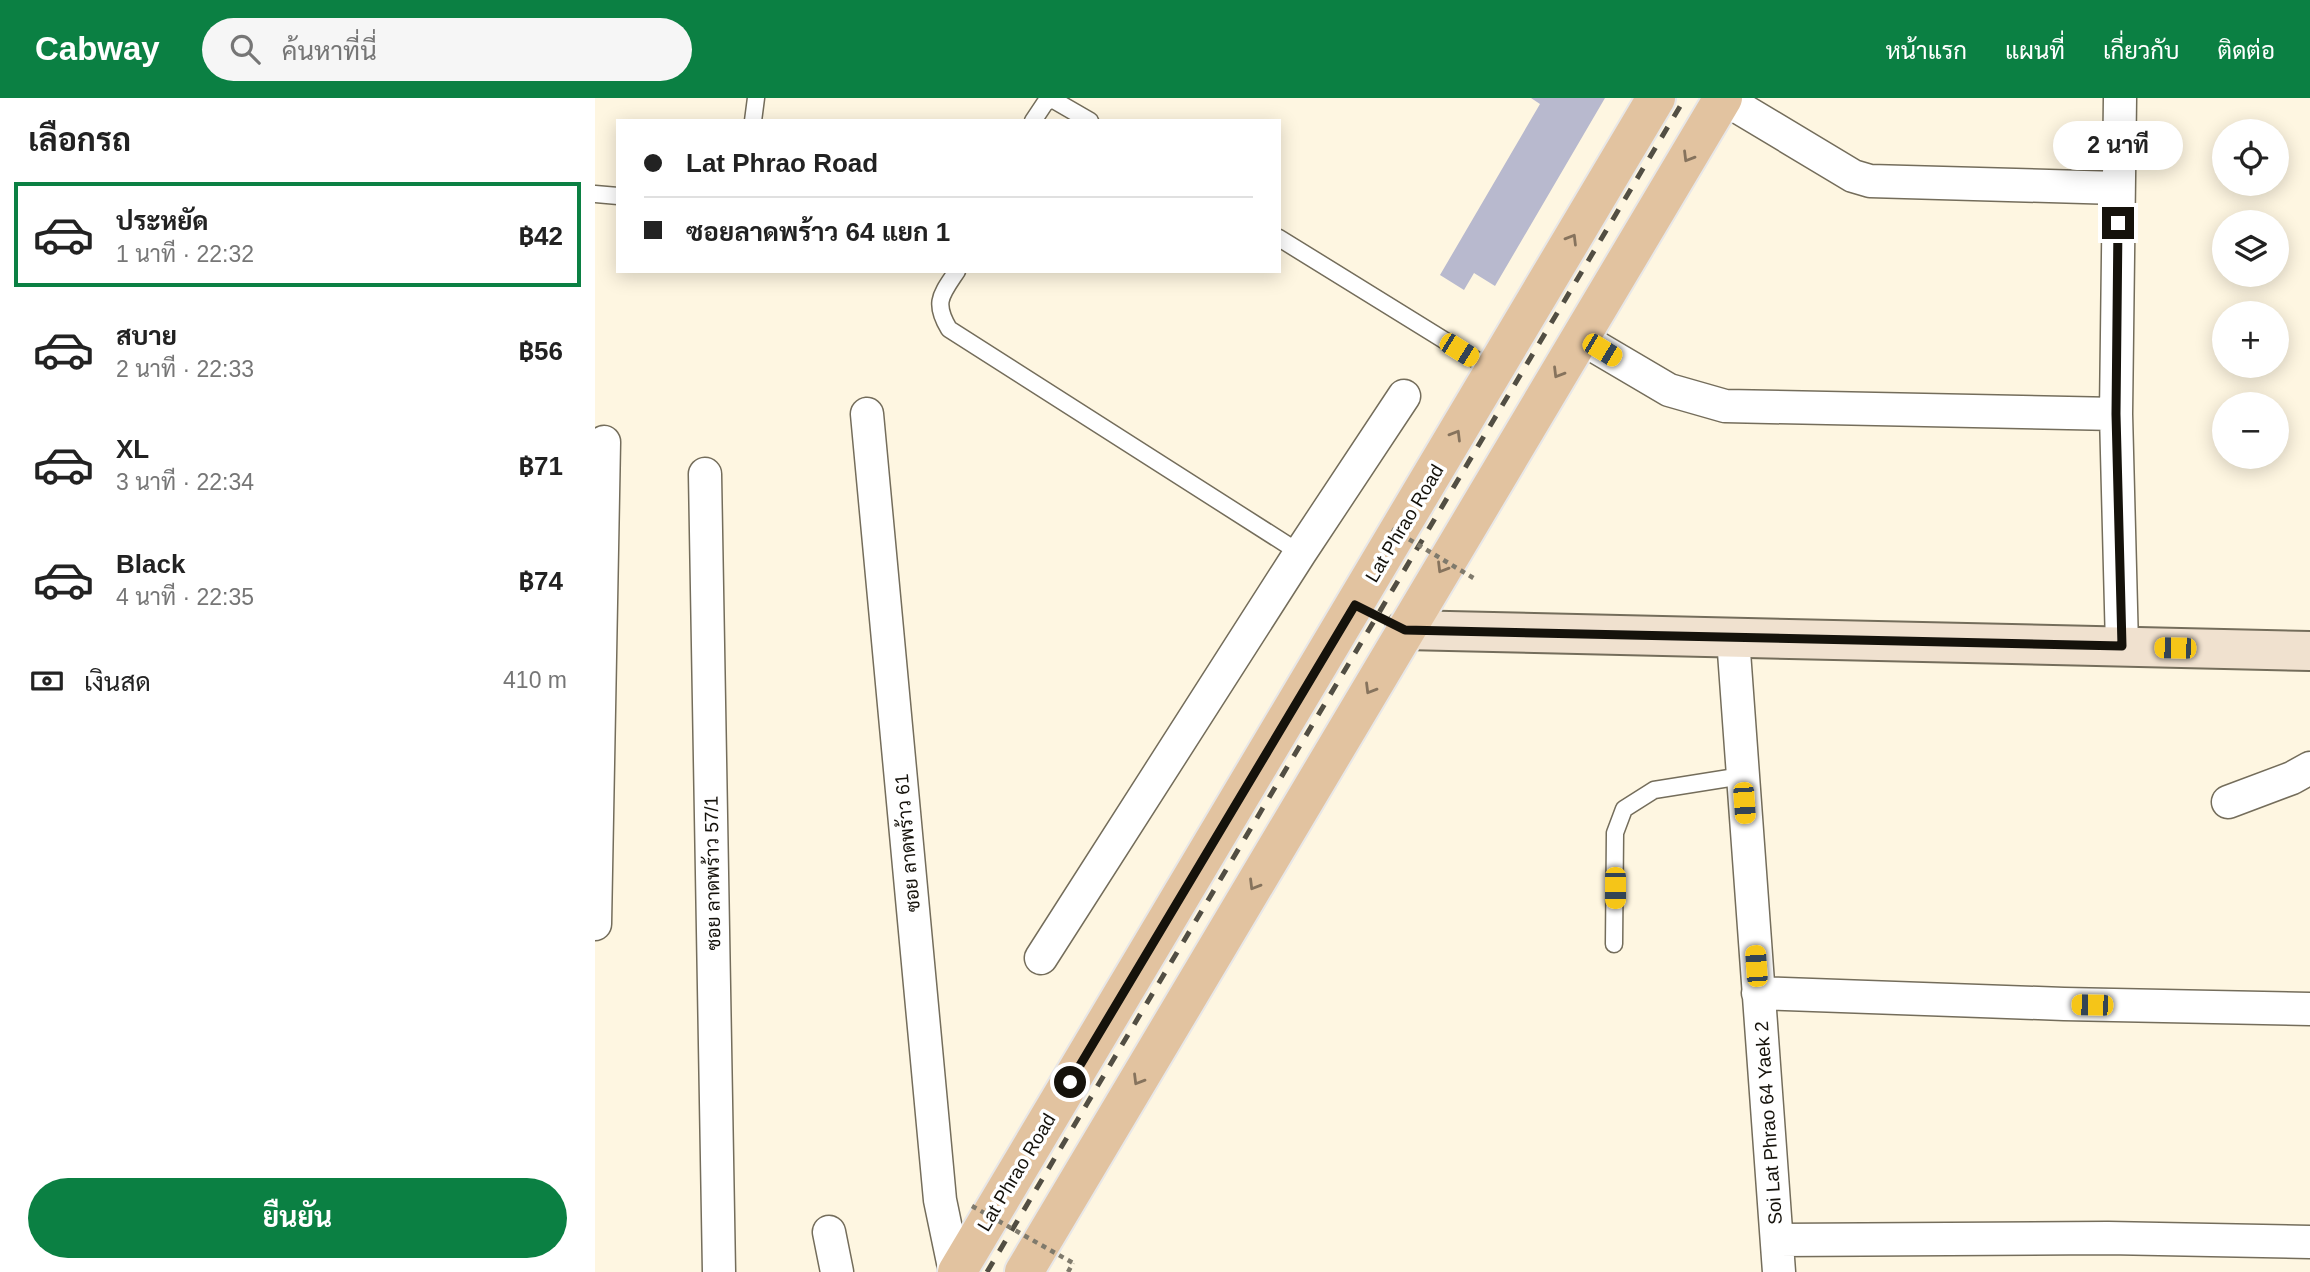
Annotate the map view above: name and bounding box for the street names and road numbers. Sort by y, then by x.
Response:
street label: Lat Phrao Road [1361,461,1448,586]
street label: ซอย ลาดพร้าว 61 [890,773,924,913]
street label: ซอย ลาดพร้าว 57/1 [700,796,724,950]
street label: Soi Lat Phrao 64 Yaek 2 [1751,1020,1786,1226]
street label: Lat Phrao Road [973,1110,1060,1235]

